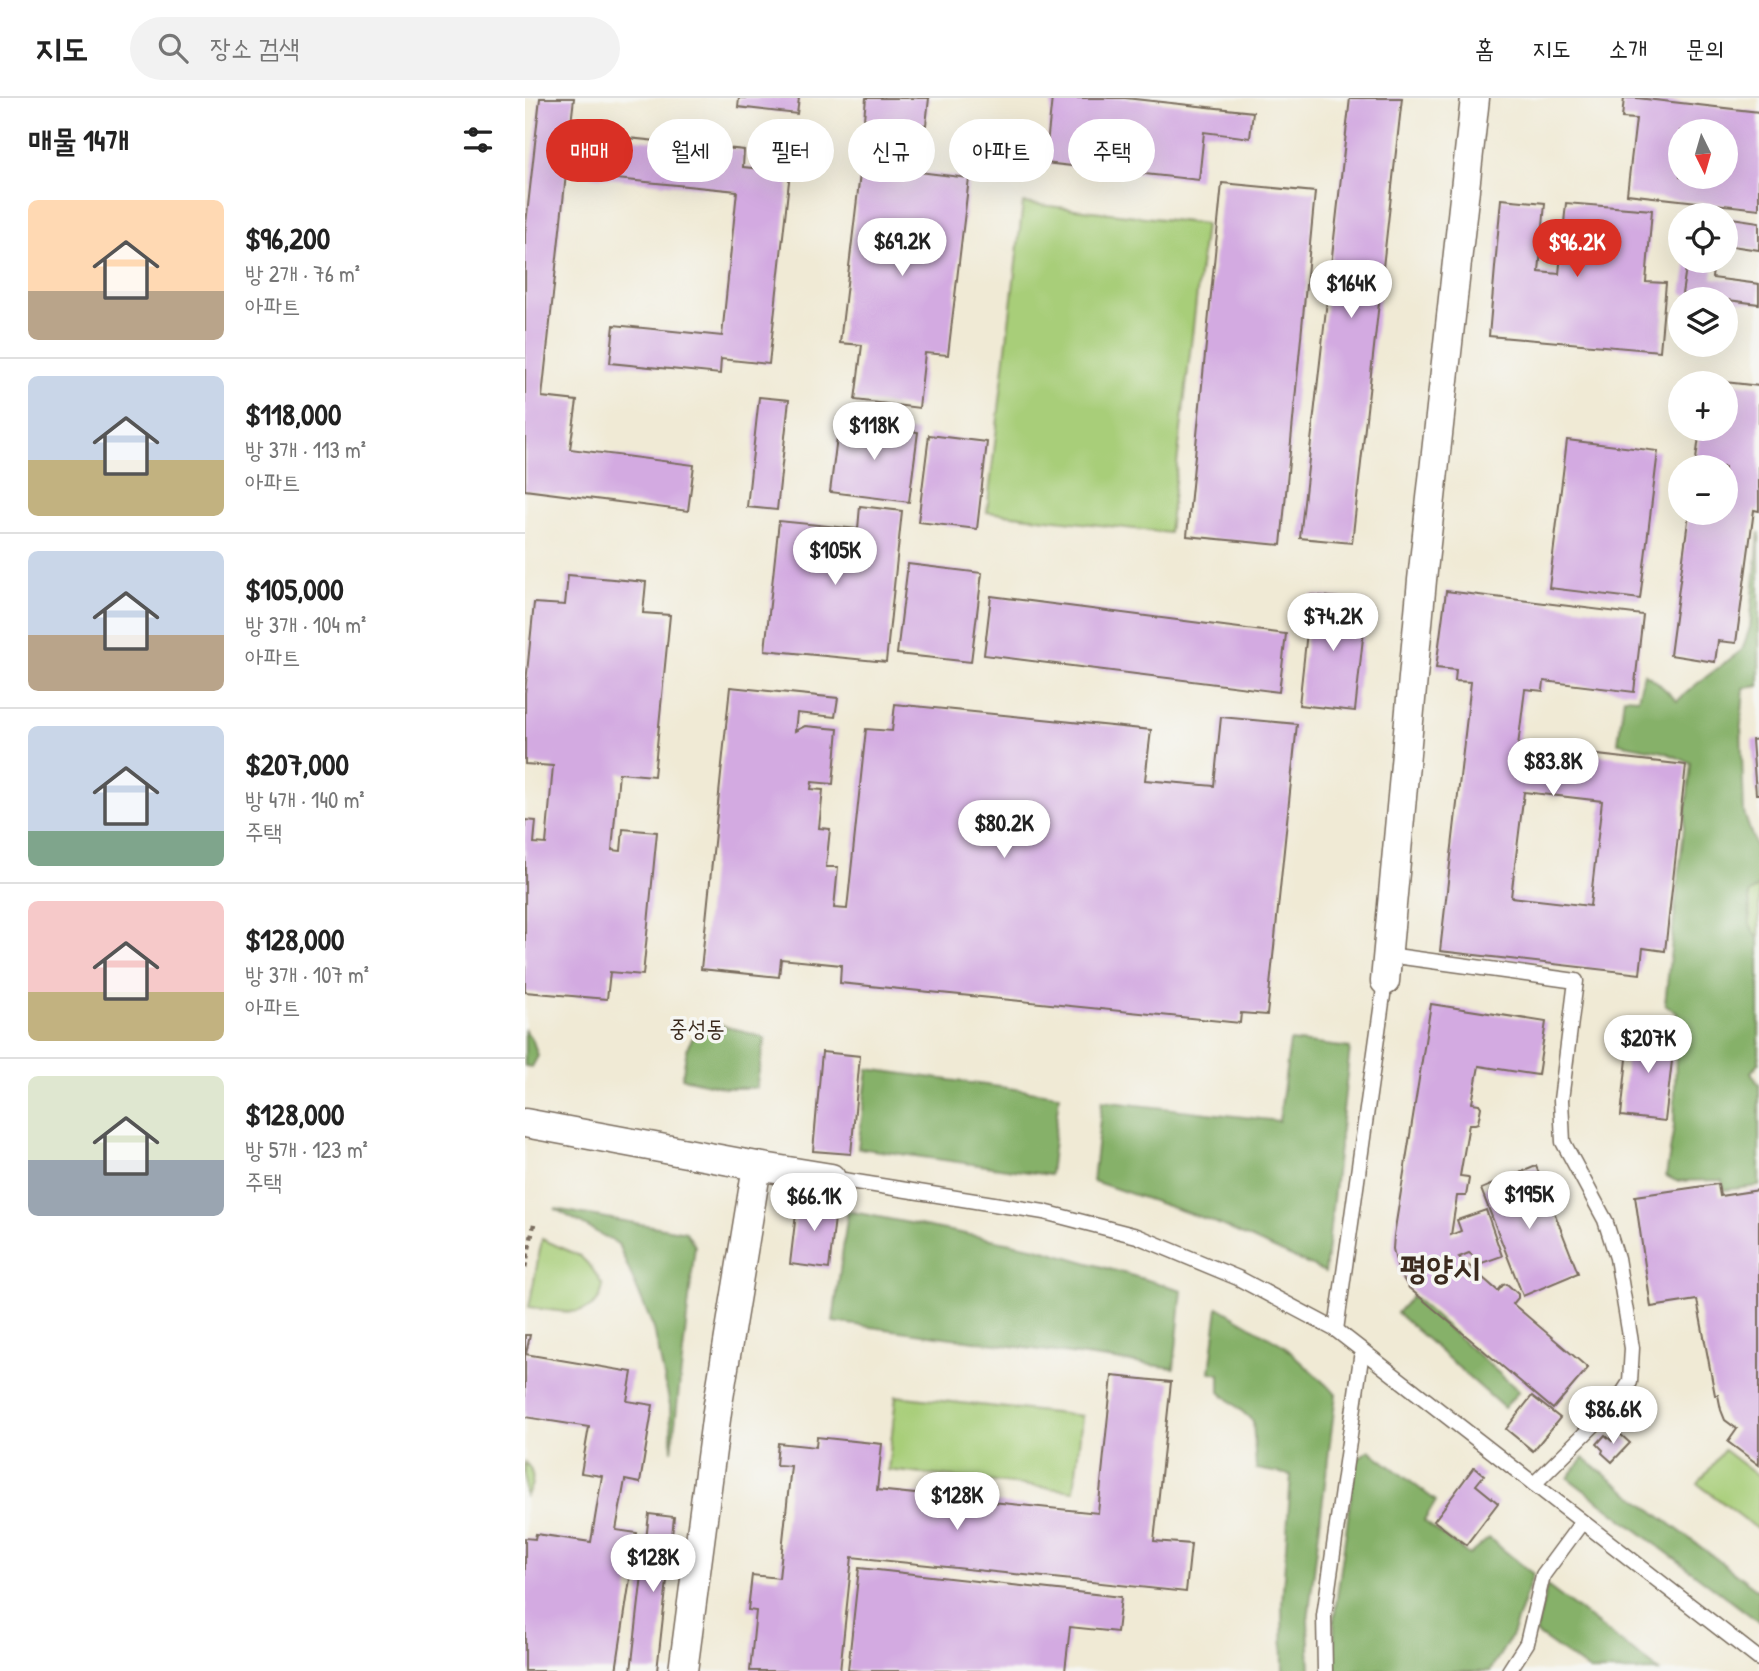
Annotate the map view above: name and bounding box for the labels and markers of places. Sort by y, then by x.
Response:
pin: $69.2K [845,218,959,278]
pin: $96.2K [1520,220,1634,279]
pin: $164K [1302,260,1400,320]
pin: $118K [825,402,923,462]
pin: $105K [786,528,884,587]
pin: $74.2K [1276,594,1390,653]
pin: $83.8K [1496,738,1610,798]
pin: $80.2K [947,800,1061,860]
pin: $207K [1599,1016,1697,1075]
pin: $195K [1480,1172,1578,1231]
pin: $66.1K [757,1174,871,1233]
pin: $86.6K [1556,1386,1670,1446]
pin: $128K [908,1472,1006,1532]
pin: $128K [604,1534,702,1594]

